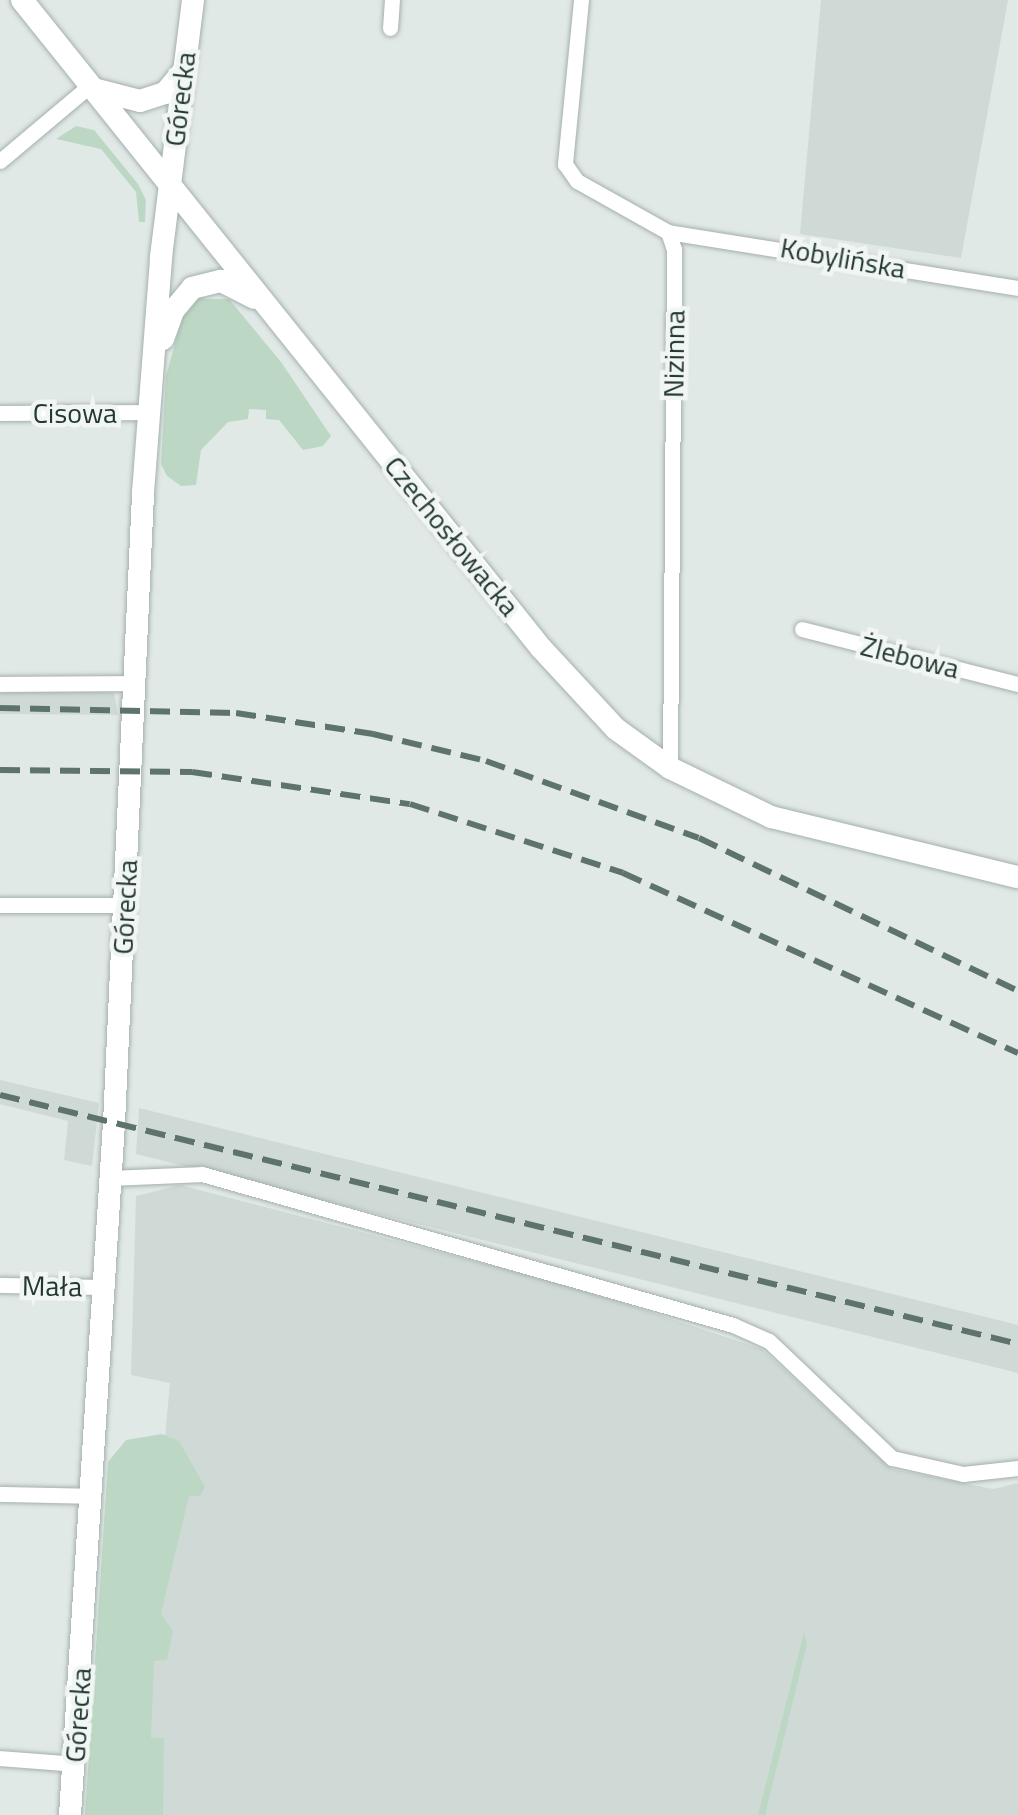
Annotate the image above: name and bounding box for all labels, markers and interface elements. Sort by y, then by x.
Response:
street label: Górecka [158,50,202,148]
street label: Kobylińska [778,230,908,286]
street label: Nizinna [656,310,692,398]
street label: Cisowa [33,396,117,430]
street label: Czechosłowacka [378,450,526,622]
street label: Żlebowa [857,629,963,685]
street label: Górecka [106,859,144,955]
street label: Mała [22,1269,82,1303]
street label: Górecka [58,1666,98,1764]

